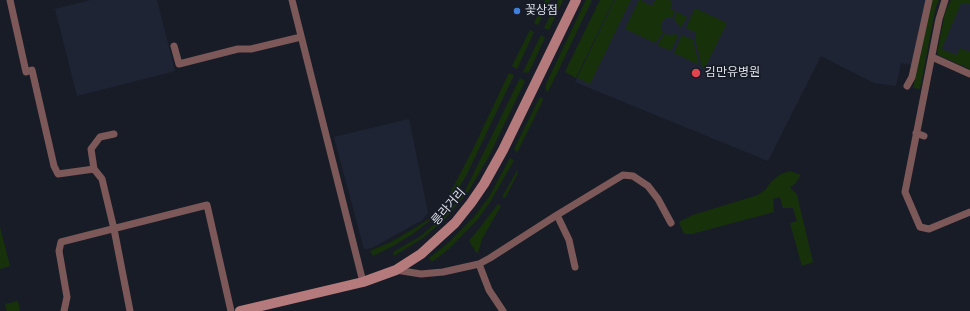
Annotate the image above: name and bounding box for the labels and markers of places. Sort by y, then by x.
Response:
place label: 꽃상점 [525,4,558,18]
marker: 꽃상점 [512,6,522,16]
place label: 김만유병원 [705,66,760,80]
marker: 김만유병원 [690,67,702,79]

